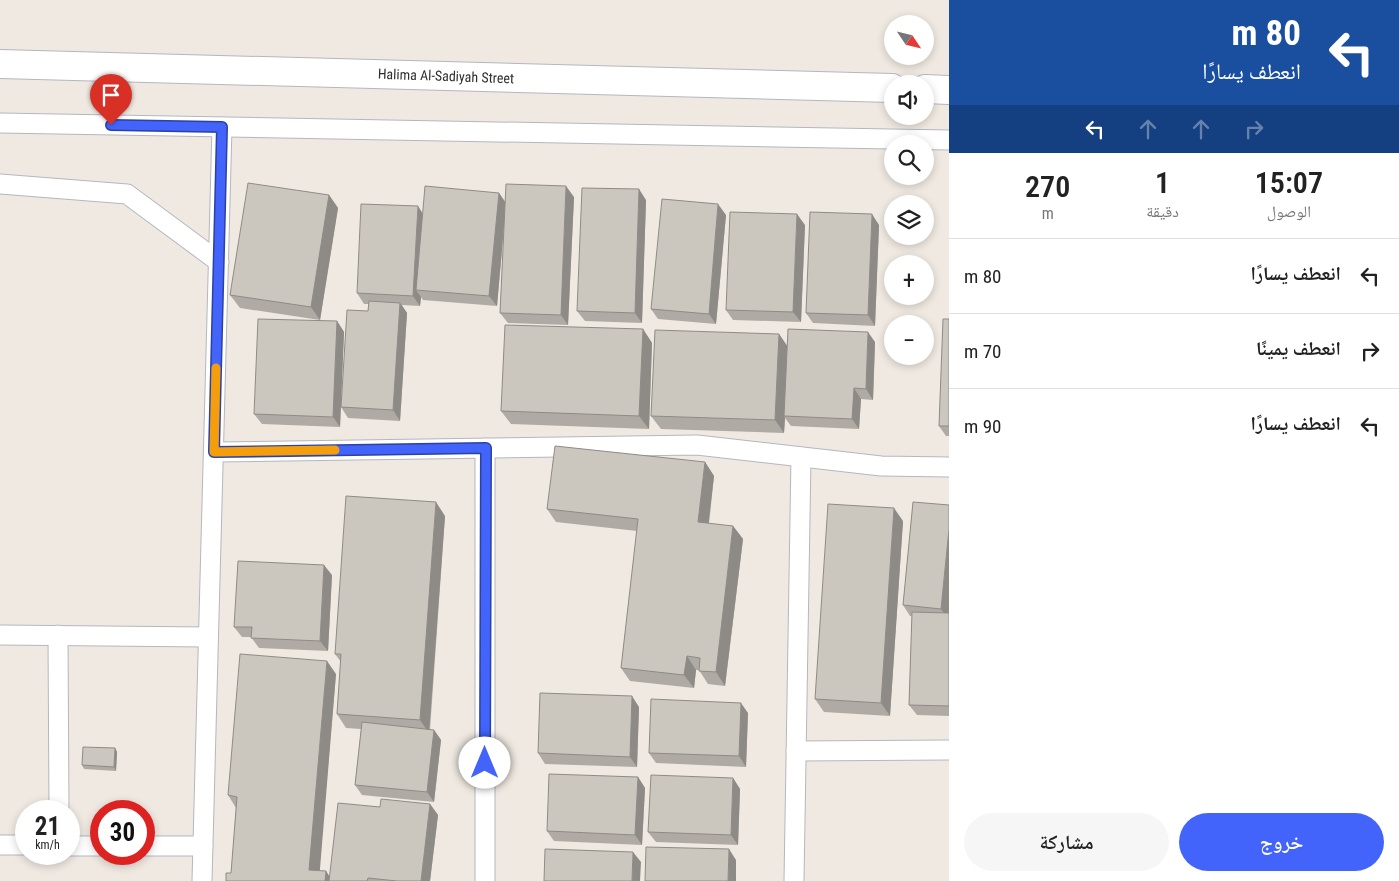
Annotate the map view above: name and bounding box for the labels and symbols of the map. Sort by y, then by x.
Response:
north arrow [884,15,934,65]
street label: Halima Al-Sadiyah Street [378,66,514,86]
pin [90,74,132,125]
position arrow [458,736,510,788]
speed limit sign: 30 [90,800,155,865]

